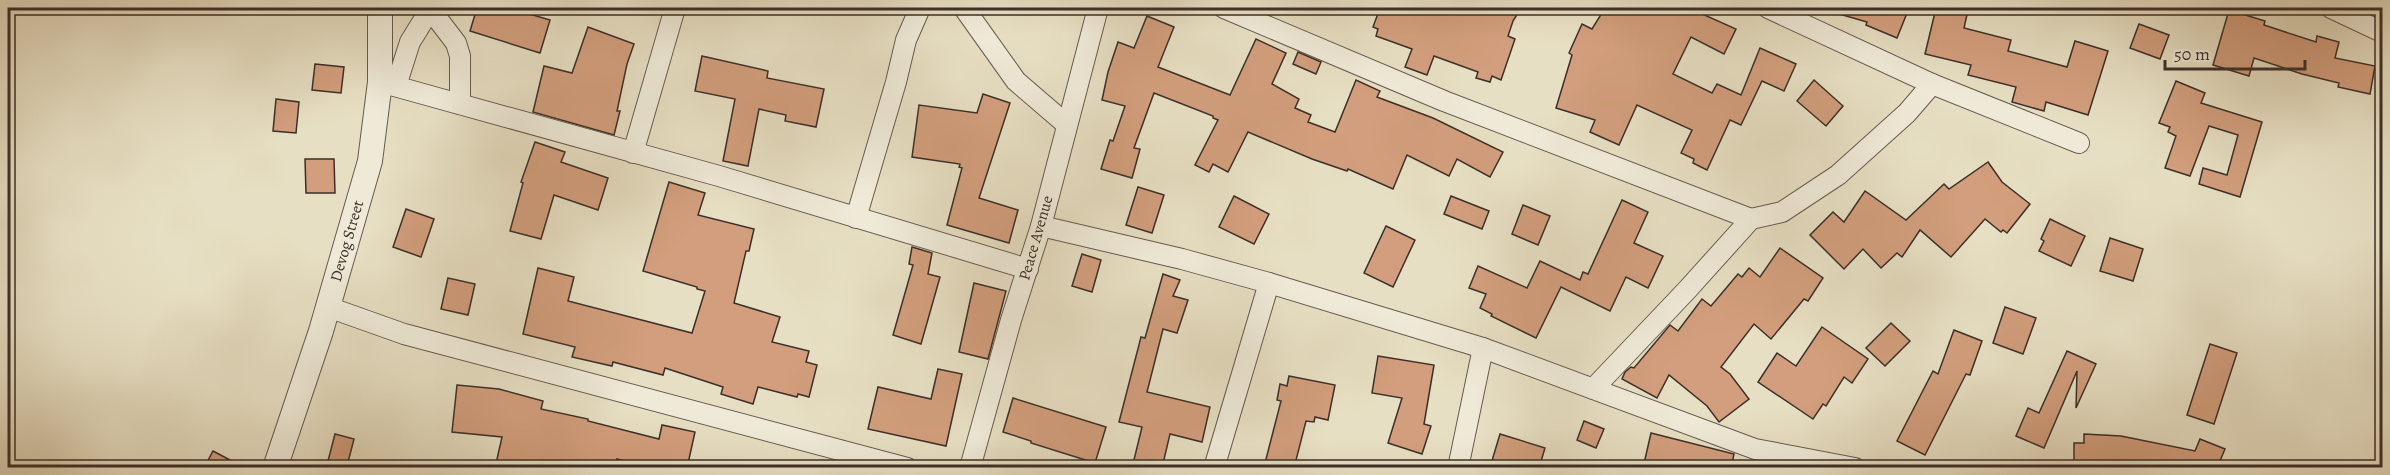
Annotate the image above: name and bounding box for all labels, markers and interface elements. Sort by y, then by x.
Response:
scale bar [2165,33,2304,71]
text: 50 m [2174,42,2210,66]
street label: Peace Avenue [1013,193,1059,283]
street label: Devog Street [325,198,369,284]

